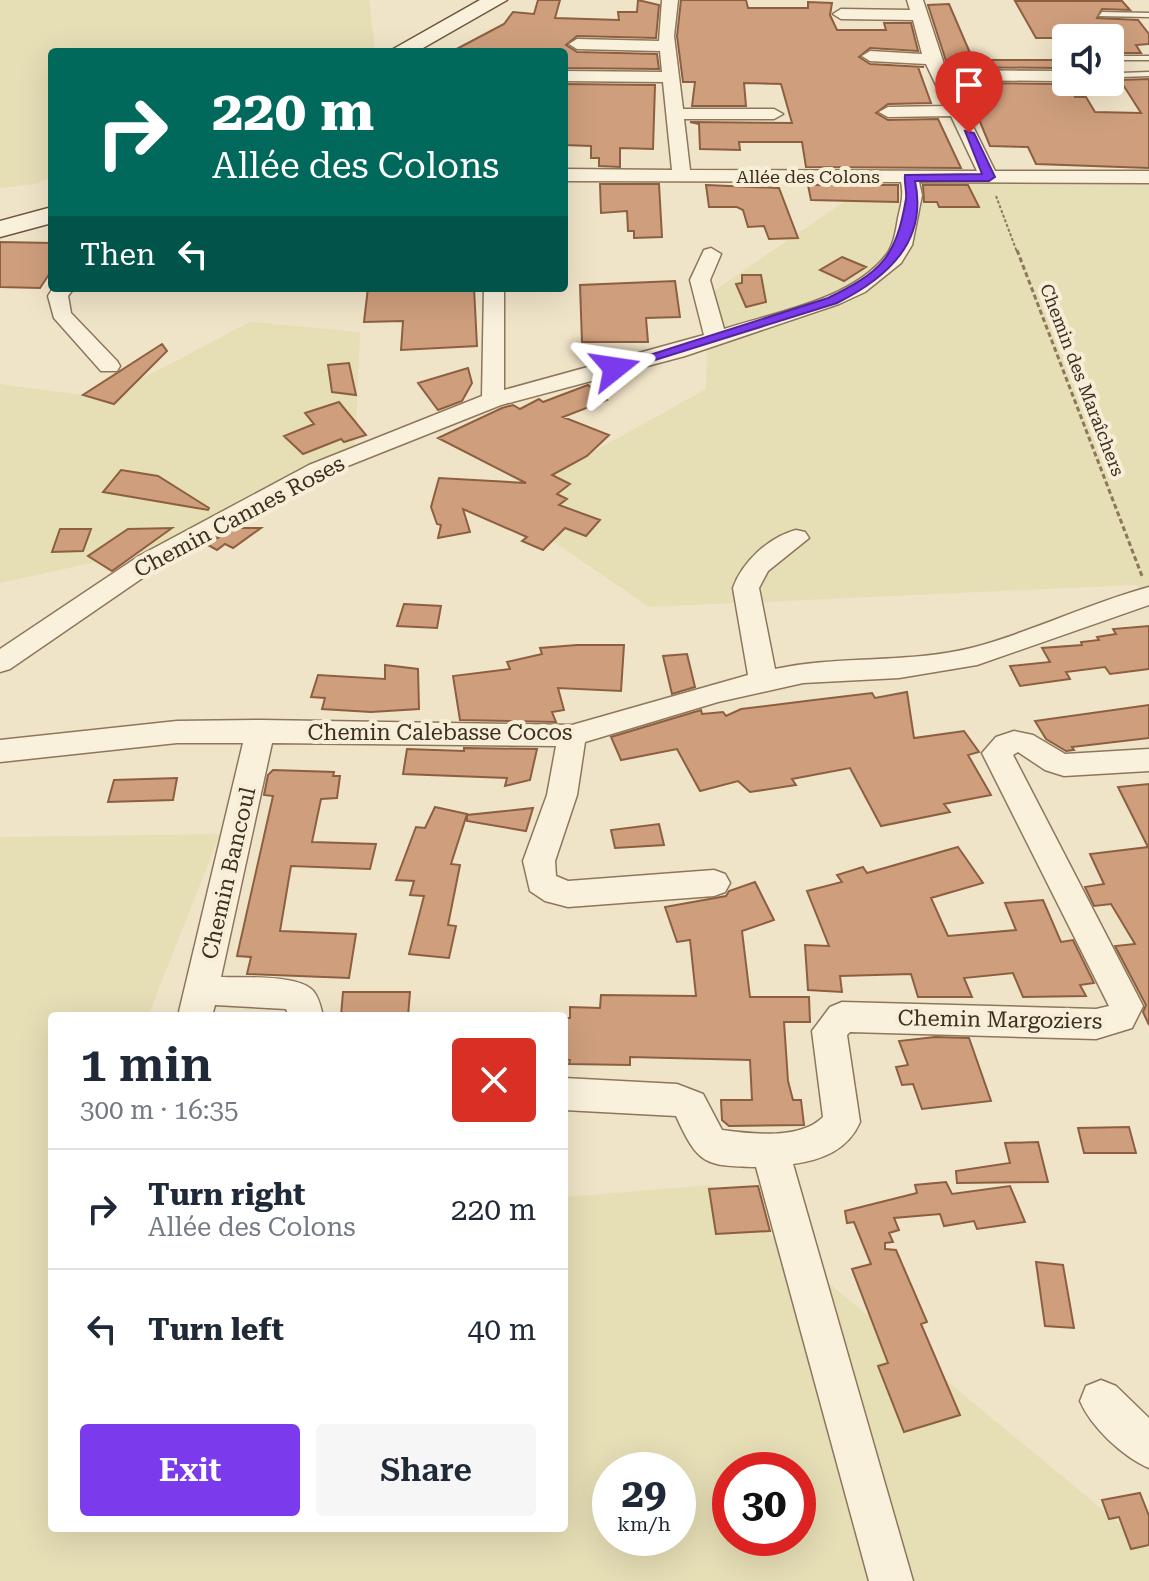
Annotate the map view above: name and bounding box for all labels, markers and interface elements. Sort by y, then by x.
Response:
map controls [1052,24,1124,96]
button: sound [1052,24,1124,96]
pin [935,51,1003,133]
icon: arrive [947,63,991,107]
text: 220 m [212,78,374,144]
icon: right [80,80,184,184]
text: Allée des Colons [212,145,499,187]
street label: Allée des Colons [736,166,880,187]
icon: left [171,232,215,276]
text: Then [80,237,155,272]
street label: Chemin des Maraîchers [1036,281,1129,479]
position arrow [573,326,657,410]
street label: Chemin Cannes Roses [130,450,349,583]
street label: Chemin Calebasse Cocos [307,720,573,745]
street label: Chemin Bancoul [197,784,261,962]
street label: Chemin Margoziers [897,1005,1103,1034]
text: 1 min [80,1037,212,1093]
button: close [452,1038,536,1122]
text: 300 m · 16:35 [80,1095,239,1125]
text: Turn right [148,1177,305,1212]
icon: right [80,1187,124,1231]
text: 220 m [451,1192,536,1227]
text: Allée des Colons [148,1212,356,1242]
icon: left [80,1307,124,1351]
text: Turn left [148,1312,284,1347]
text: 40 m [467,1312,536,1347]
button: Exit [80,1424,300,1516]
button: Share [316,1424,536,1516]
speed limit sign: 30 [712,1452,816,1556]
text: 29 [622,1470,666,1517]
text: km/h [617,1512,671,1536]

